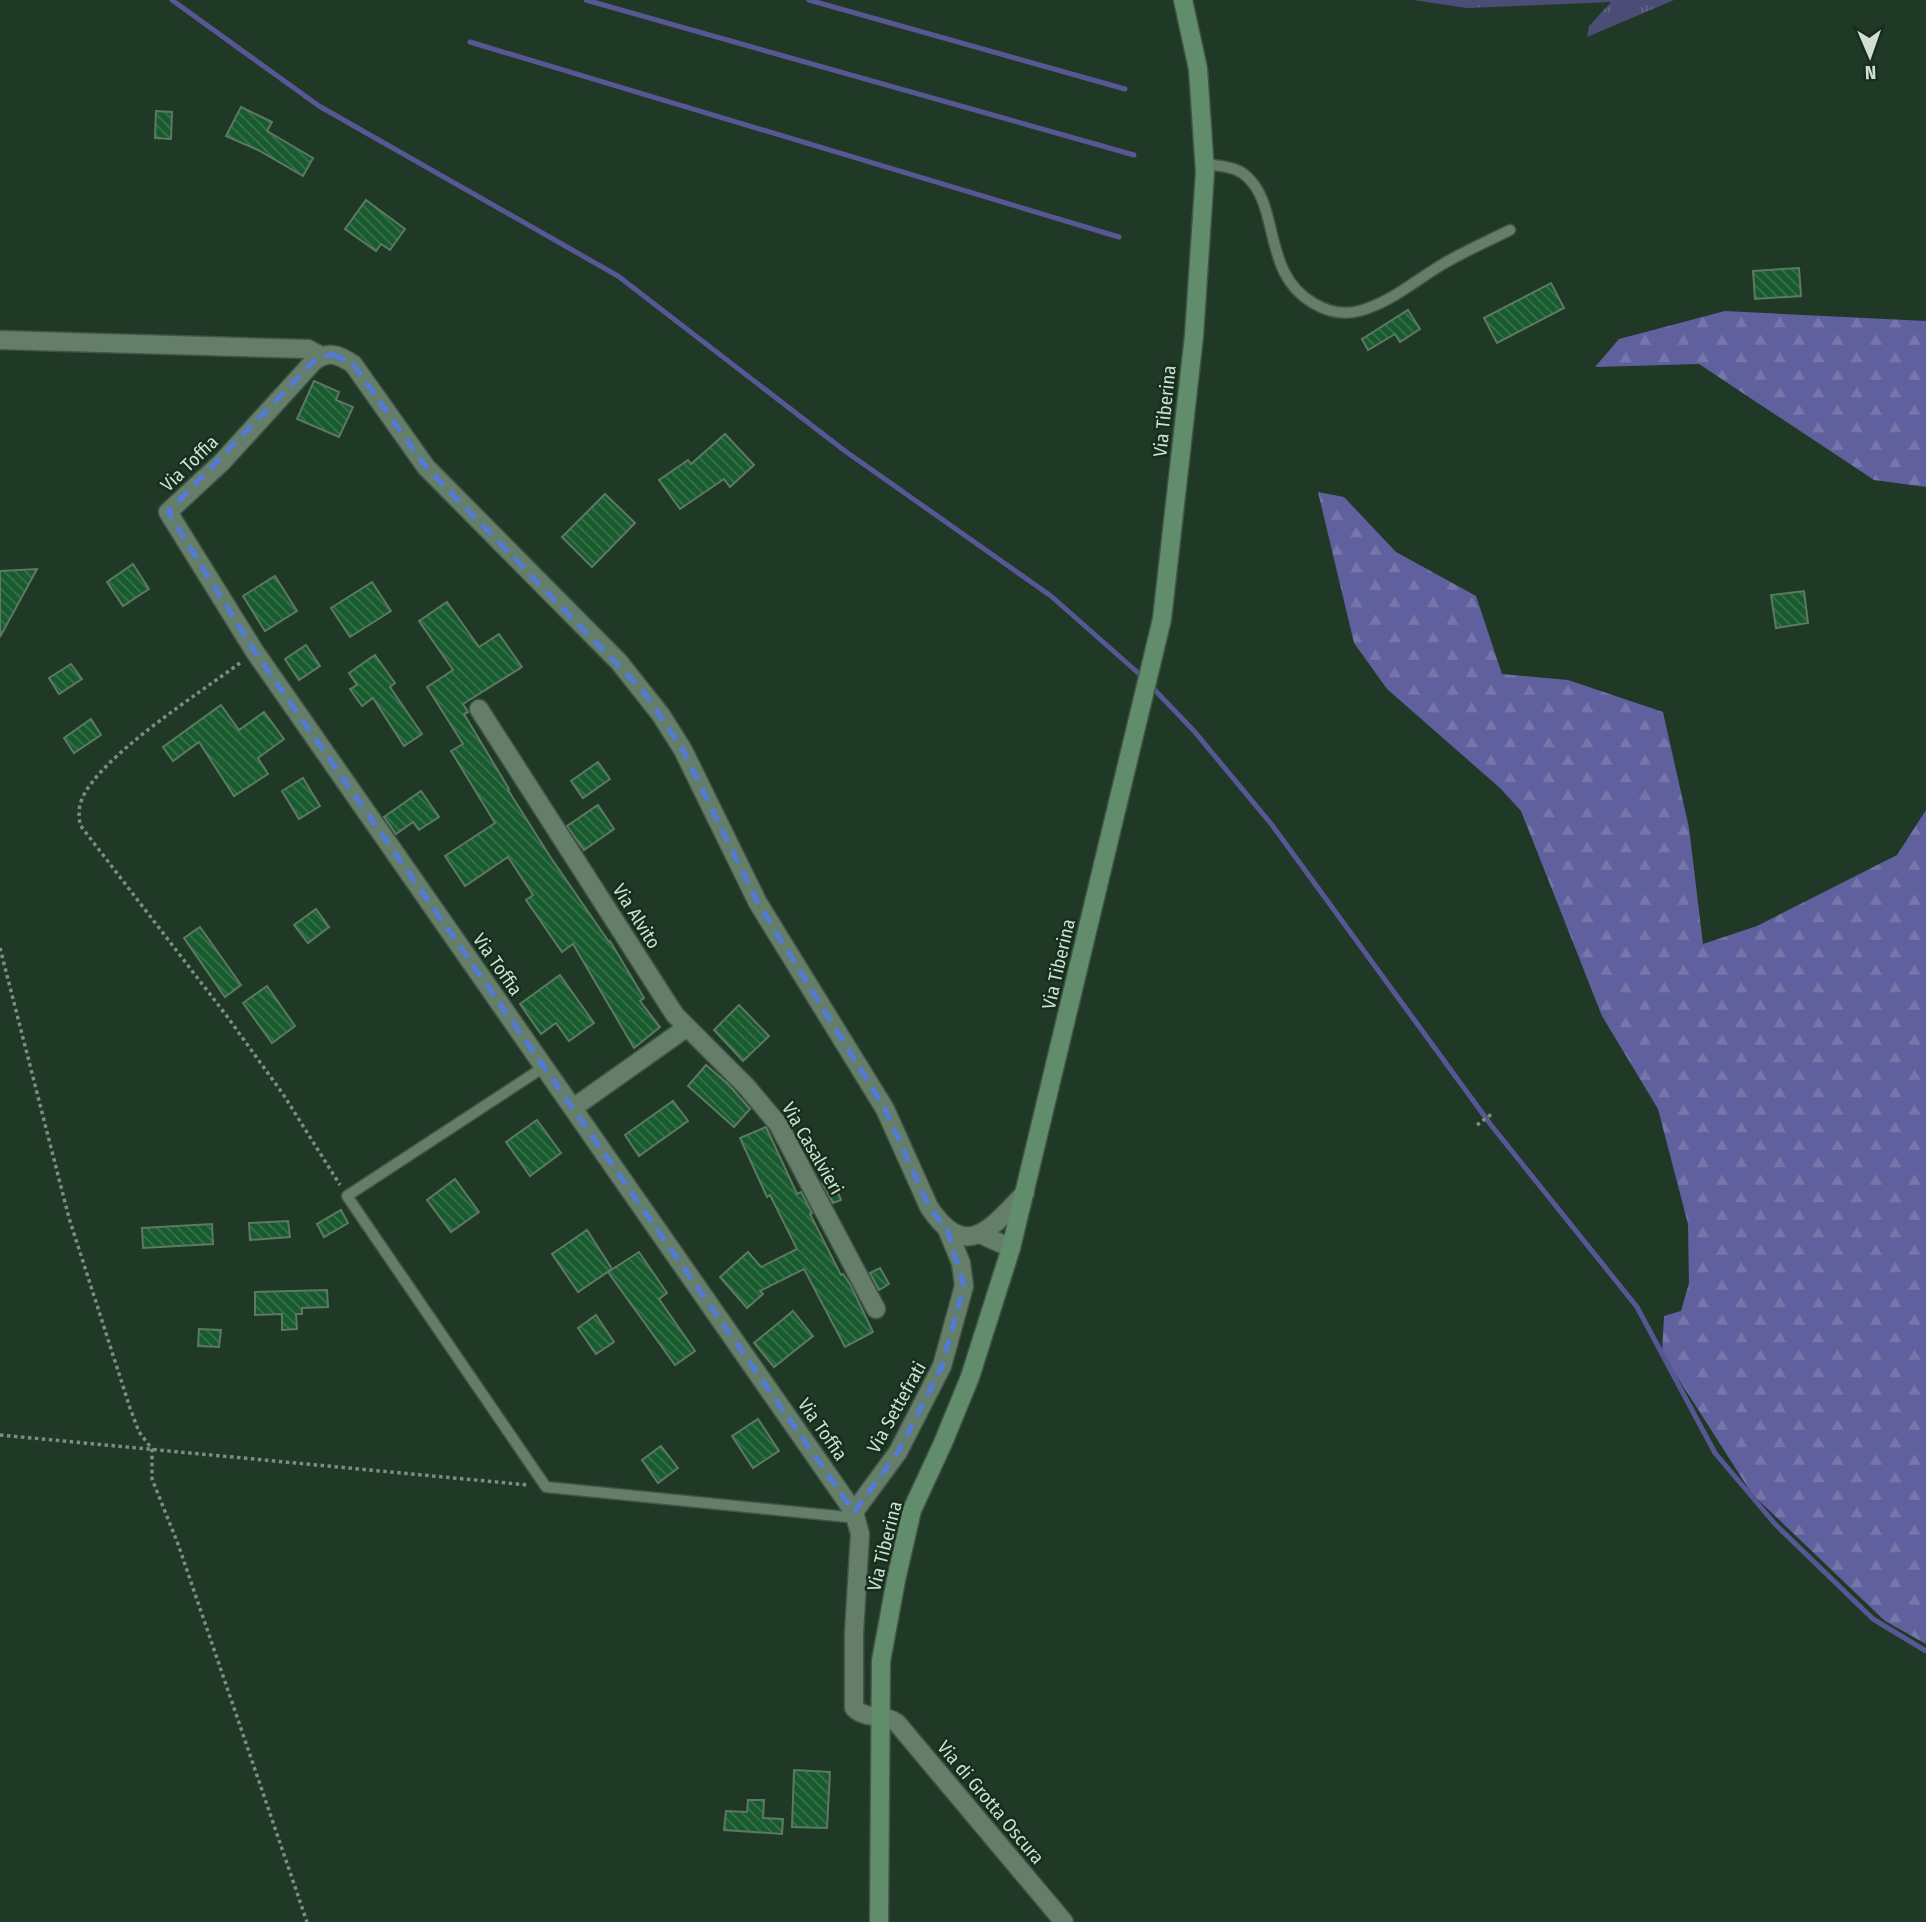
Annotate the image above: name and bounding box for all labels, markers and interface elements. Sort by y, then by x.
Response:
north arrow [1835,21,1905,91]
text: N [1864,61,1877,84]
street label: Via Tiberina [1148,364,1181,458]
street label: Via Toffia [156,430,223,496]
street label: Via Alvito [608,880,665,953]
street label: Via Tiberina [1037,917,1080,1012]
street label: Via Toffia [468,929,527,1000]
street label: Via Casalvieri [777,1098,848,1199]
street label: Via Settefrati [862,1358,931,1457]
street label: Via Toffia [793,1394,852,1465]
street label: Via Tiberina [862,1499,907,1594]
street label: Via di Grotta Oscura [932,1736,1049,1869]

